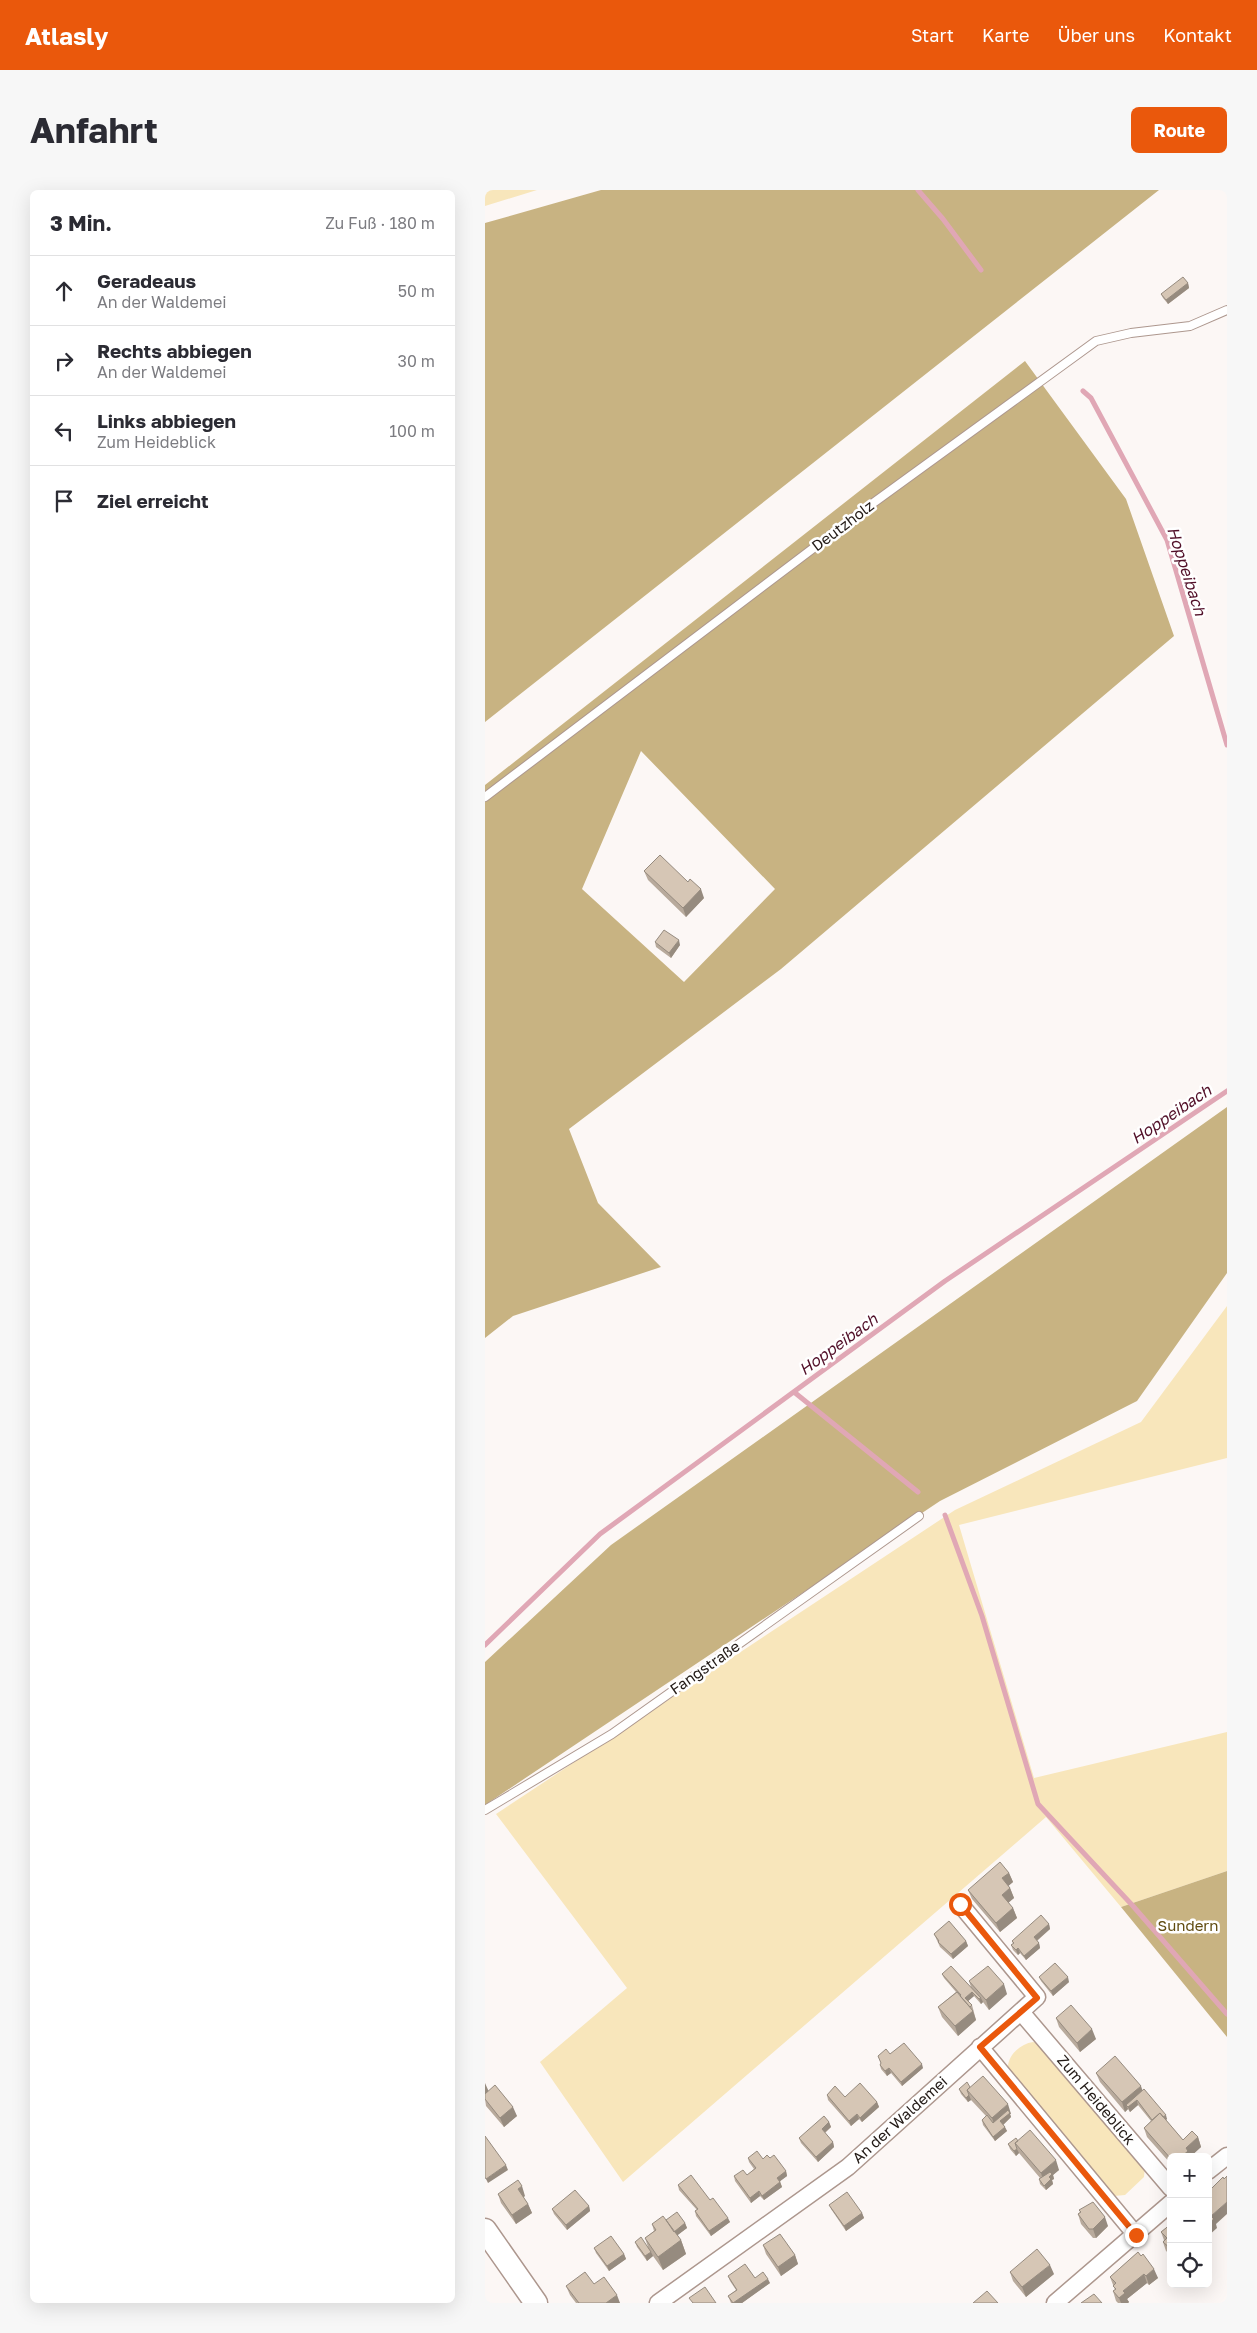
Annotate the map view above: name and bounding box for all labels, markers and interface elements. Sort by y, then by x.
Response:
text: Atlasly [25,21,108,50]
text: Start [911,24,954,46]
text: Karte [982,24,1029,46]
text: Über uns [1057,24,1135,46]
text: Kontakt [1163,24,1232,46]
button: Route [1131,107,1227,153]
text: Anfahrt [30,109,158,151]
text: 3 Min. [50,210,112,236]
text: Zu Fuß · 180 m [325,213,435,233]
text: Geradeaus [97,269,196,292]
icon: ahead [50,277,78,305]
text: 50 m [398,281,435,301]
text: An der Waldemei [97,292,227,312]
text: Rechts abbiegen [97,339,252,362]
icon: right [50,347,78,375]
text: 30 m [398,351,435,371]
text: An der Waldemei [97,362,227,382]
text: Links abbiegen [97,409,236,432]
icon: left [50,417,78,445]
text: 100 m [389,421,435,441]
text: Zum Heideblick [97,432,216,452]
icon: arrive [50,487,78,515]
text: Ziel erreicht [97,489,209,512]
street label: Deutzholz [808,496,877,554]
water label: Hoppeibach [1163,524,1211,619]
water label: Hoppeibach [1127,1079,1216,1148]
water label: Hoppeibach [795,1308,882,1379]
street label: Fangstraße [666,1636,743,1698]
route start [949,1893,972,1916]
park label: Sundern [1158,1916,1218,1934]
street label: Zum Heideblick [1054,2051,1140,2148]
street label: An der Waldemei [848,2072,950,2167]
map controls [1167,2153,1212,2288]
button: + [1167,2153,1212,2198]
button: − [1167,2198,1212,2243]
route end [1125,2224,1148,2247]
button: locate [1167,2243,1212,2288]

